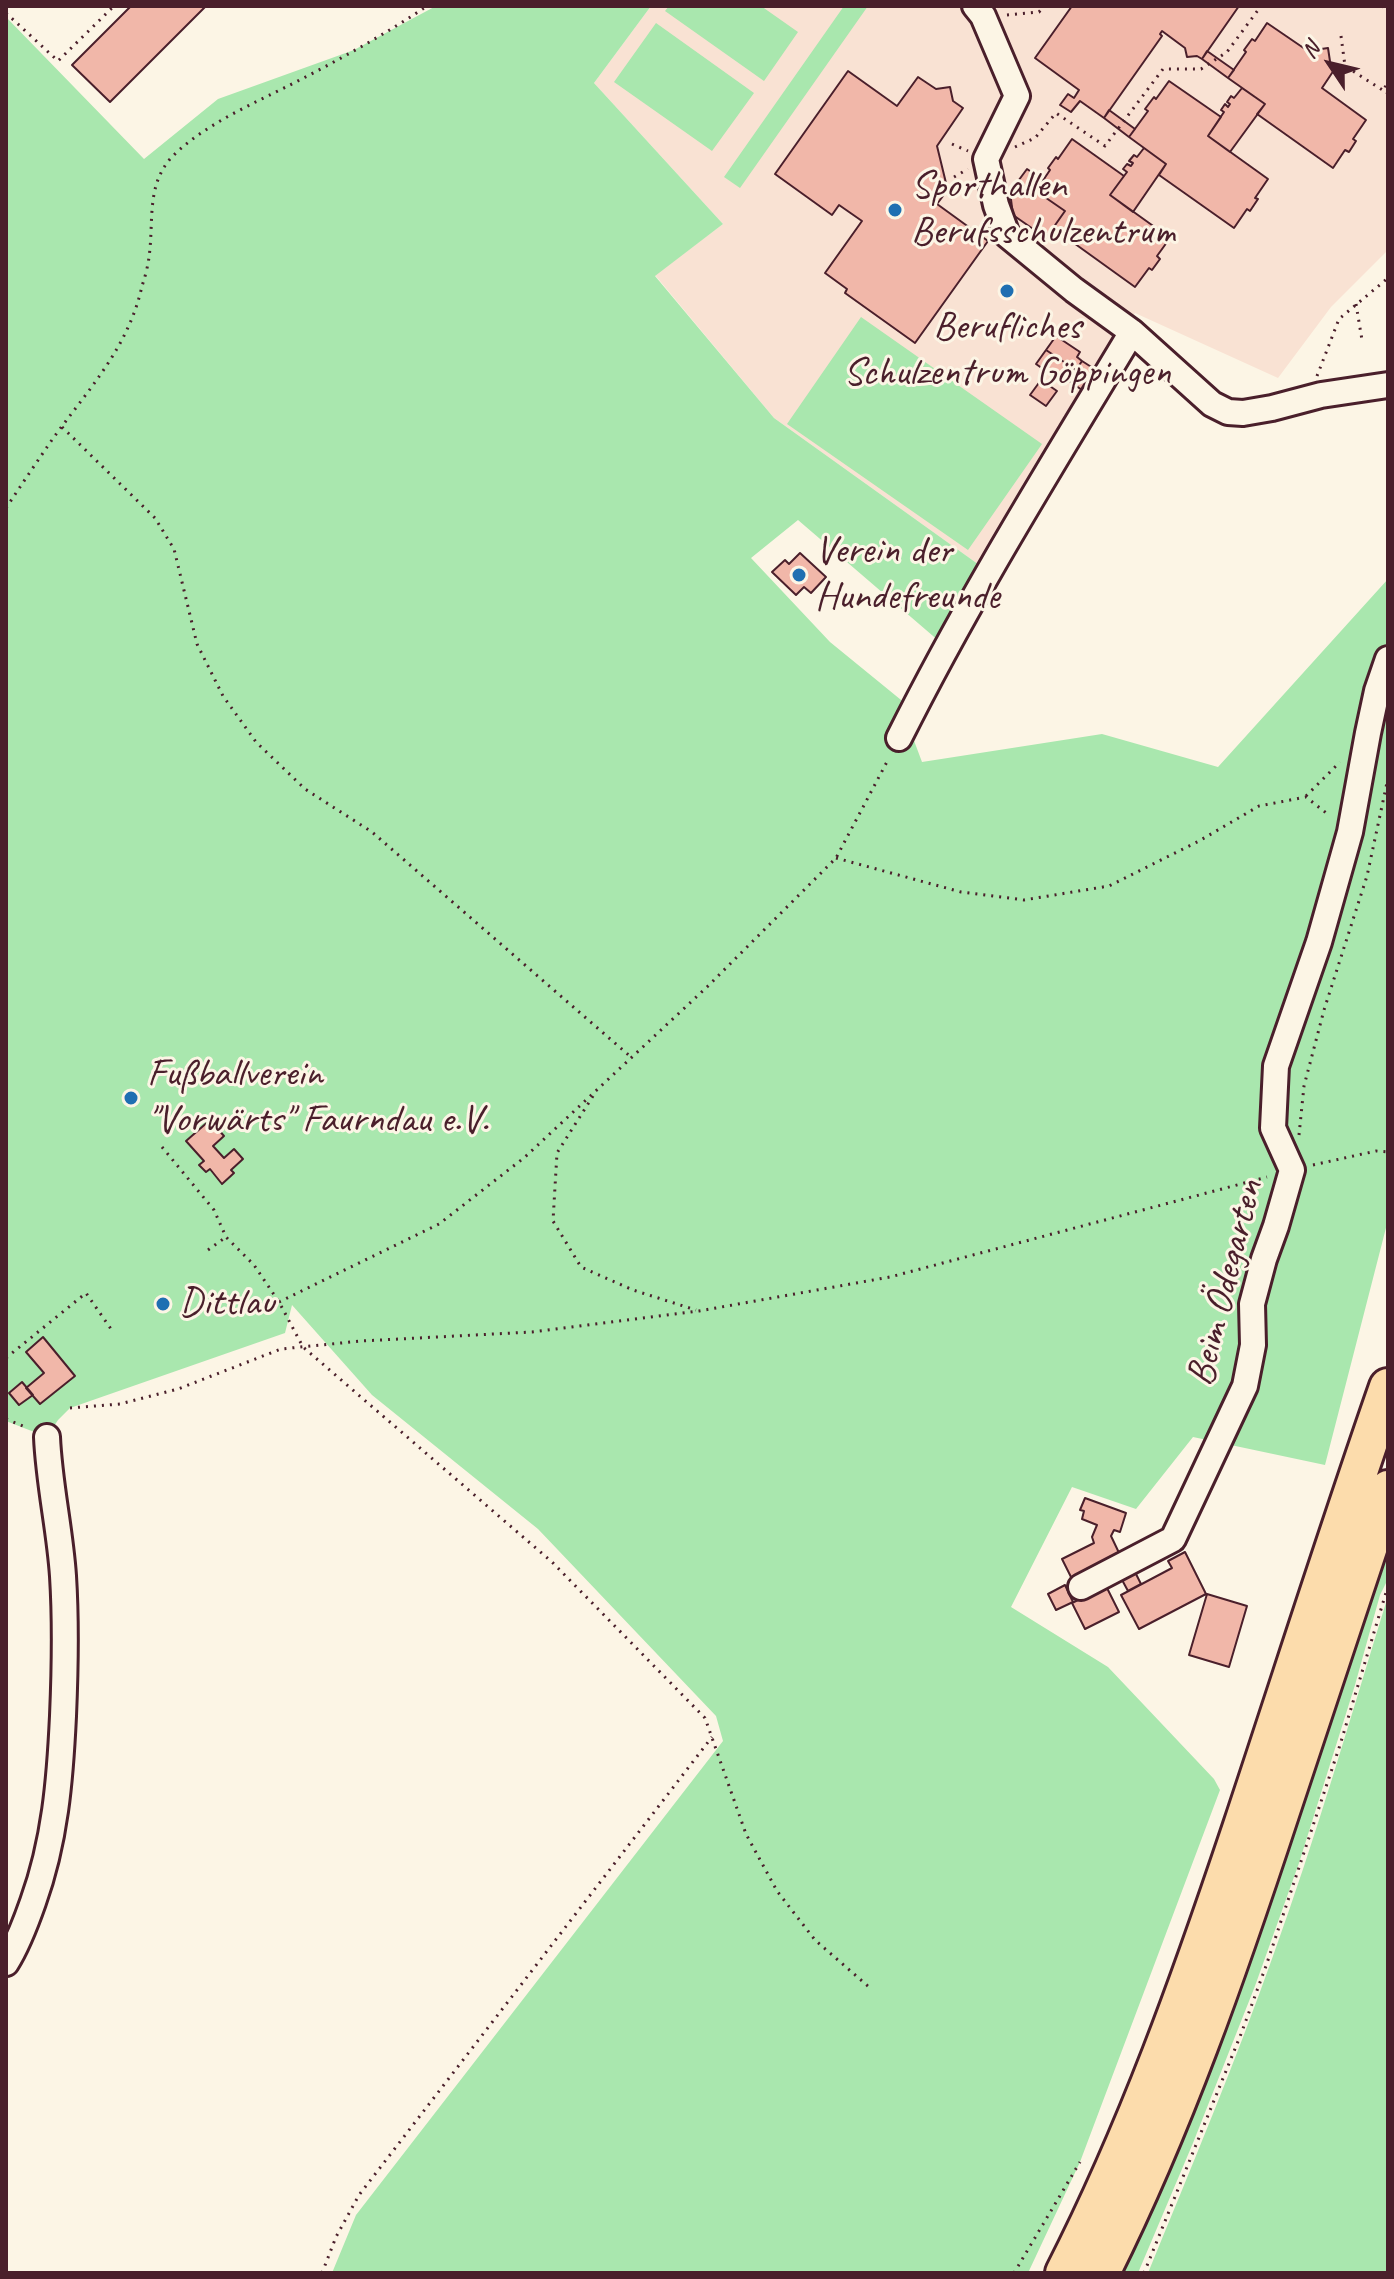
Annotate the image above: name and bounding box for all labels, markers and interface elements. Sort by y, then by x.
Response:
north arrow [1290,24,1370,104]
text: N [1295,37,1326,64]
place label: Sporthallen Berufsschulzentrum [911,163,1175,257]
marker: Sporthallen Berufsschulzentrum [886,201,904,219]
marker: Berufliches Schulzentrum Göppingen [998,282,1016,300]
place label: Berufliches Schulzentrum Göppingen [843,304,1171,398]
place label: Verein der Hundefreunde [815,528,1000,622]
marker: Verein der Hundefreunde [790,566,808,584]
place label: Fußballverein "Vorwärts" Faurndau e.V. [147,1051,489,1145]
marker: Fußballverein "Vorwärts" Faurndau e.V. [122,1089,140,1107]
street label: Beim Ödegarten [1177,1175,1275,1391]
place label: Dittlau [179,1280,274,1328]
marker: Dittlau [154,1295,172,1313]

